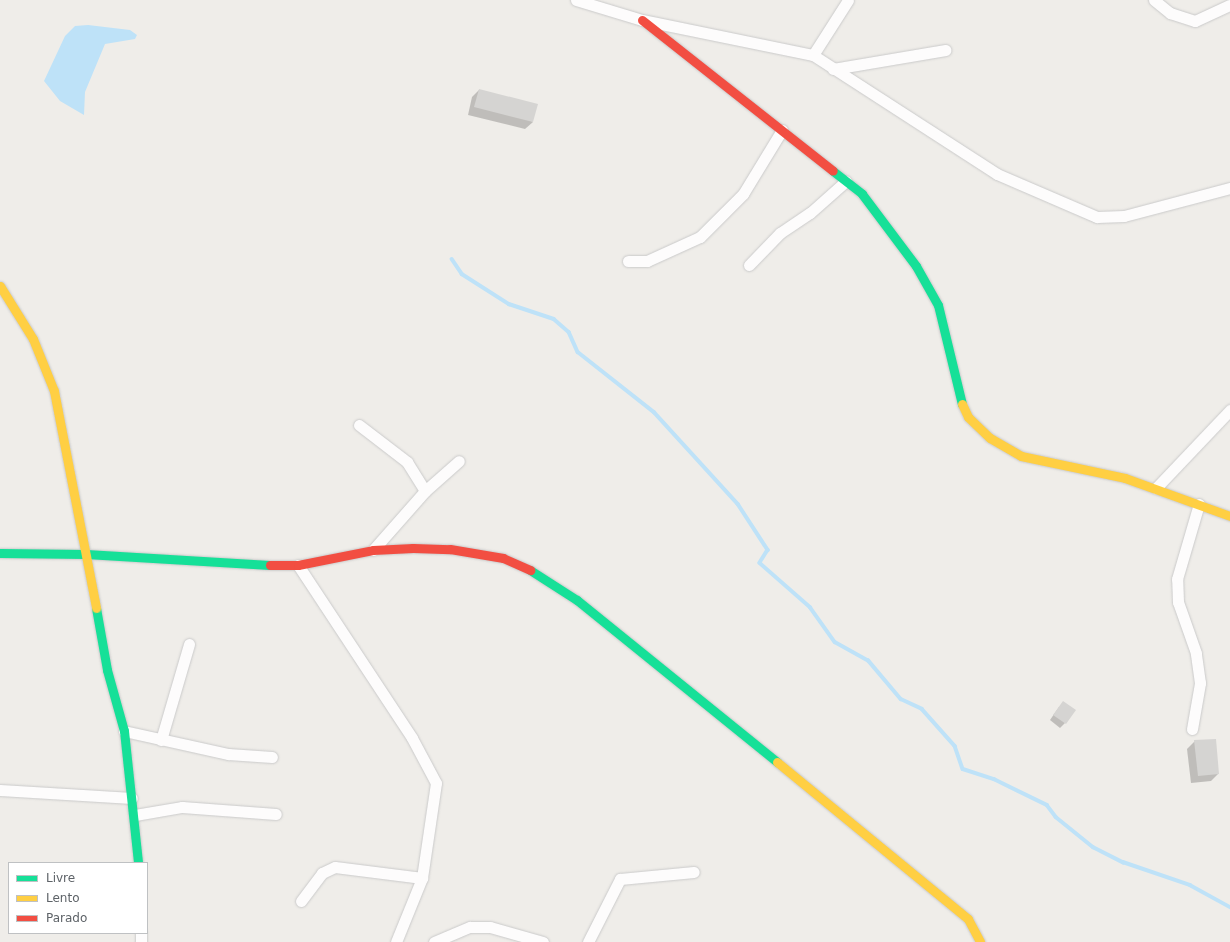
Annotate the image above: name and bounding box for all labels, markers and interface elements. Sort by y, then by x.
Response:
legend [8,862,148,934]
text: Livre [46,871,75,885]
text: Lento [46,891,80,905]
text: Parado [46,911,87,925]

